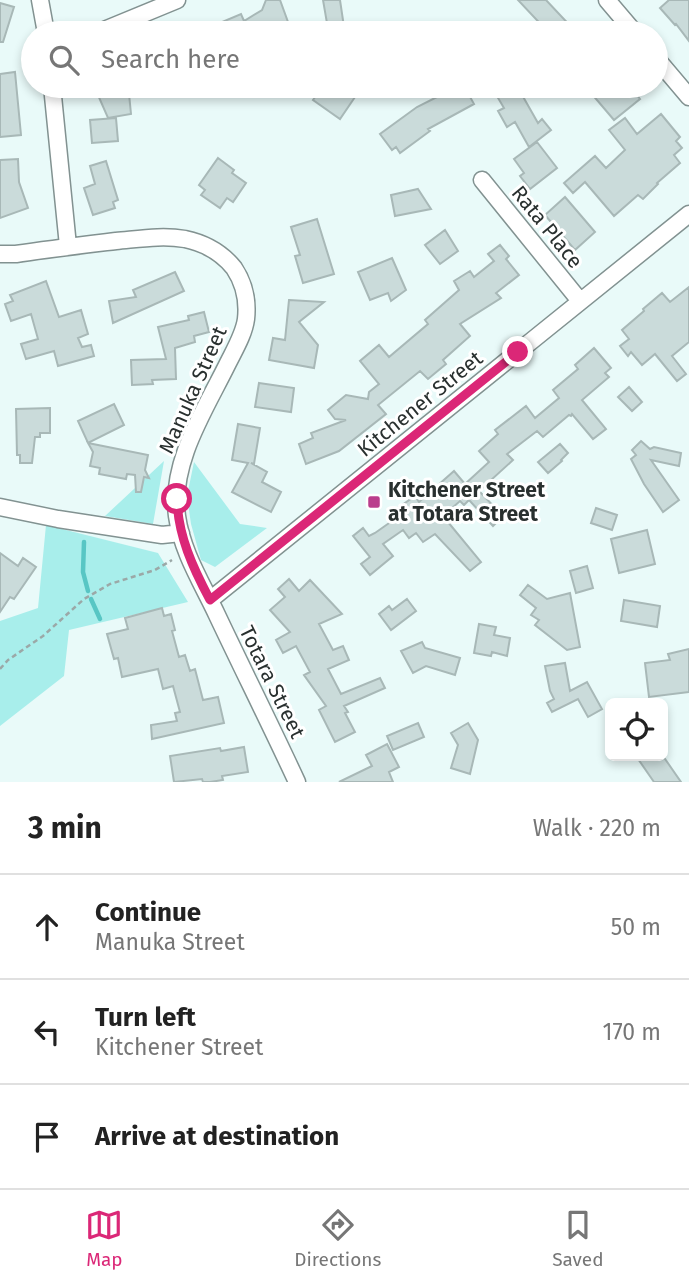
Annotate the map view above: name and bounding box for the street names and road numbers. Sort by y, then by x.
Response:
street label: Rata Place [506,180,588,274]
street label: Manuka Street [153,322,233,458]
street label: Kitchener Street [352,345,488,462]
street label: Totara Street [234,621,311,743]

